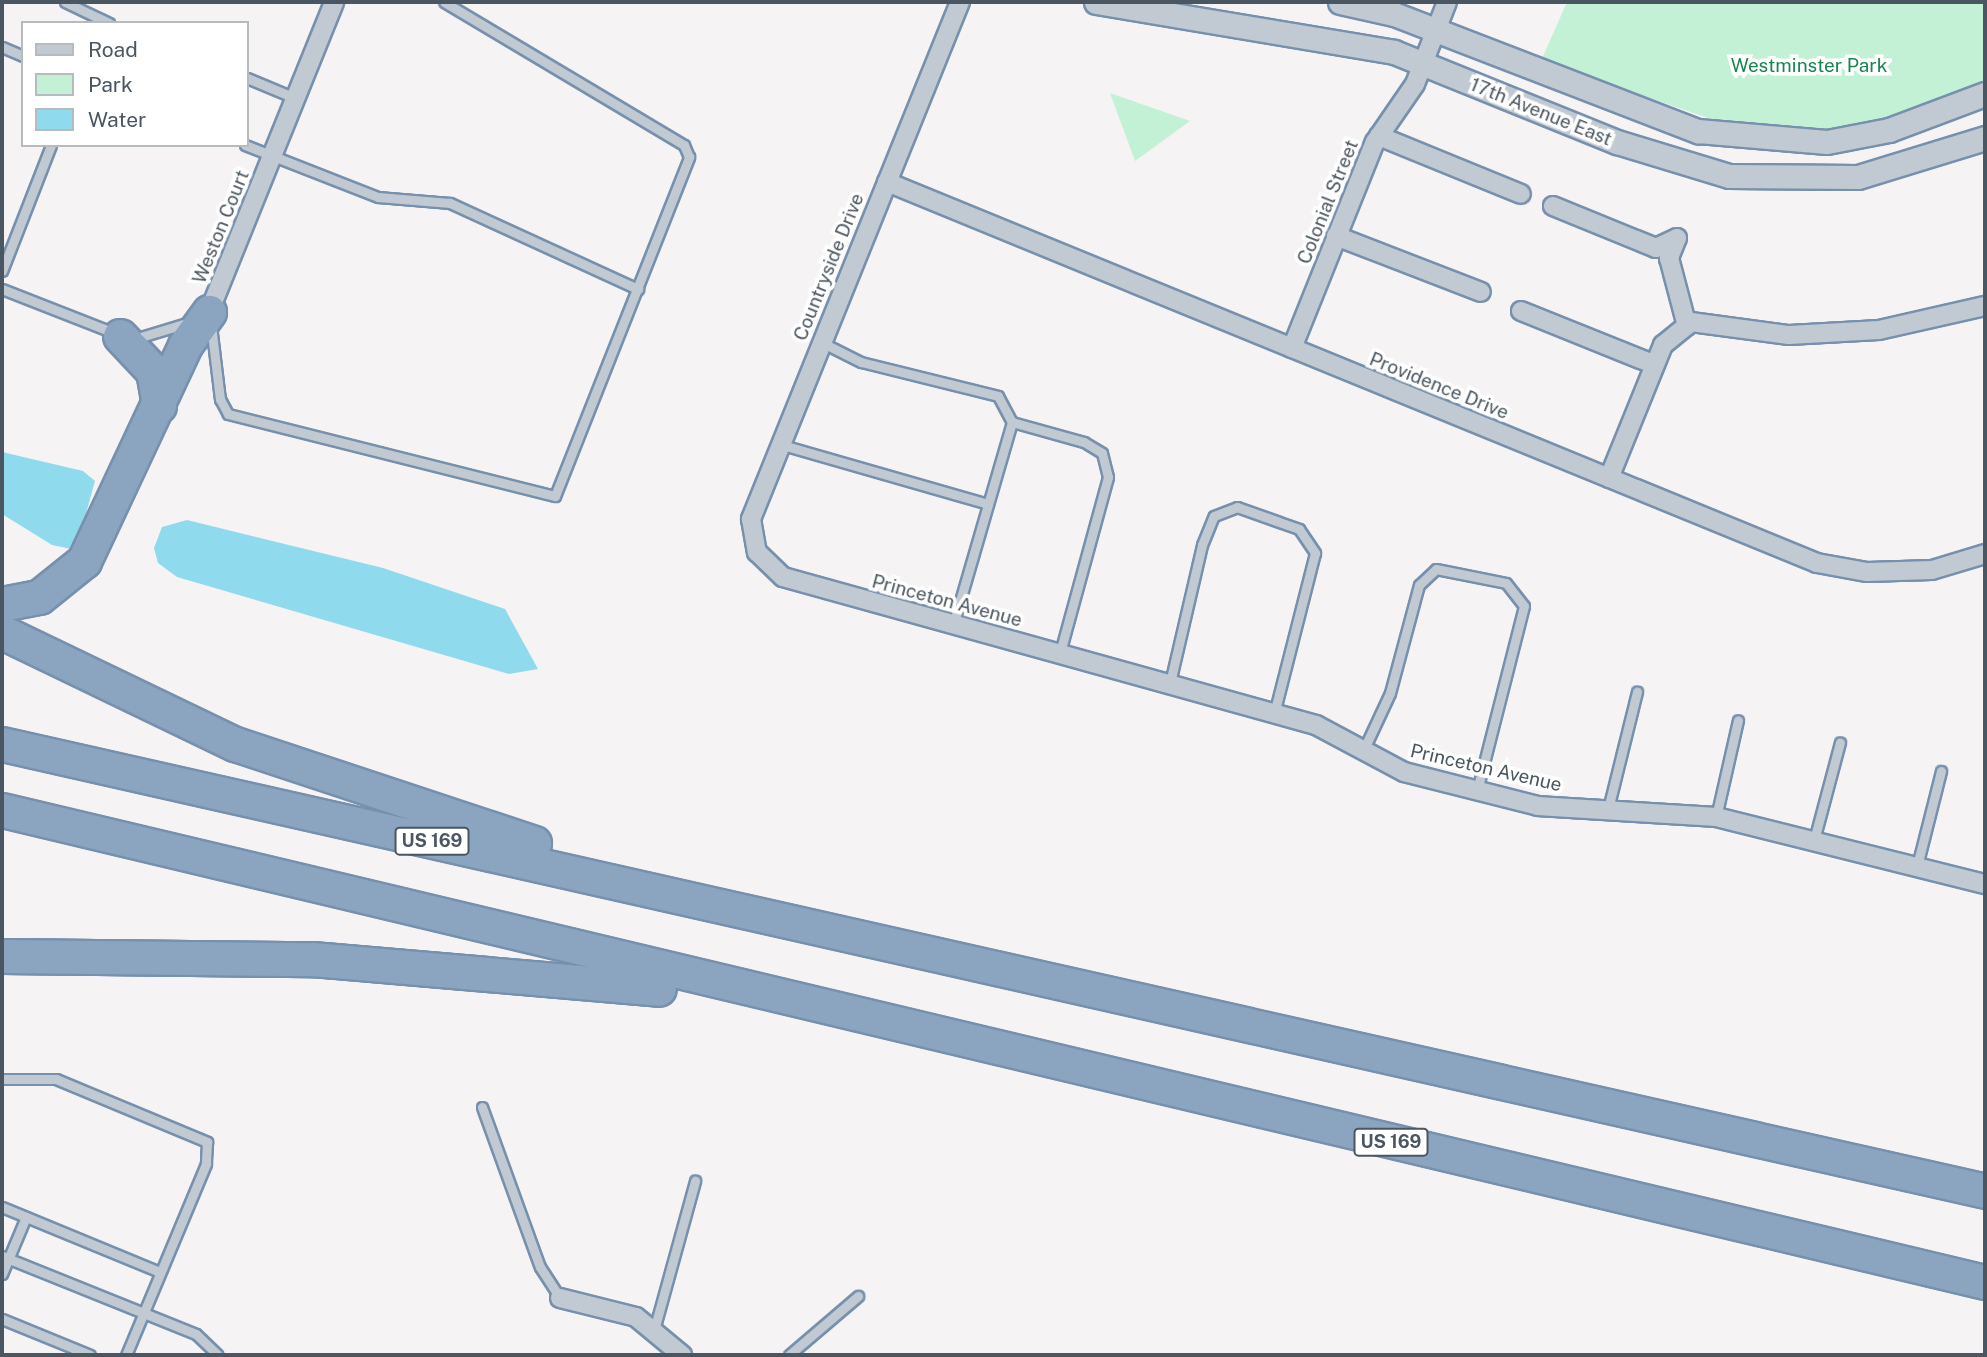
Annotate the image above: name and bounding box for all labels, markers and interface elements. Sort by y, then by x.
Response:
legend [21,21,248,147]
text: Road [88,37,138,62]
park label: Westminster Park [1731,55,1887,77]
text: Park [88,72,133,97]
street label: 17th Avenue East [1467,73,1615,151]
text: Water [88,107,146,132]
street label: Colonial Street [1293,137,1363,267]
street label: Weston Court [188,167,254,287]
street label: Countryside Drive [789,190,869,344]
street label: Providence Drive [1366,348,1512,424]
street label: Princeton Avenue [869,570,1025,632]
street label: Princeton Avenue [1408,740,1564,796]
road number: US 169 [394,826,471,856]
road number: US 169 [1352,1128,1430,1156]

